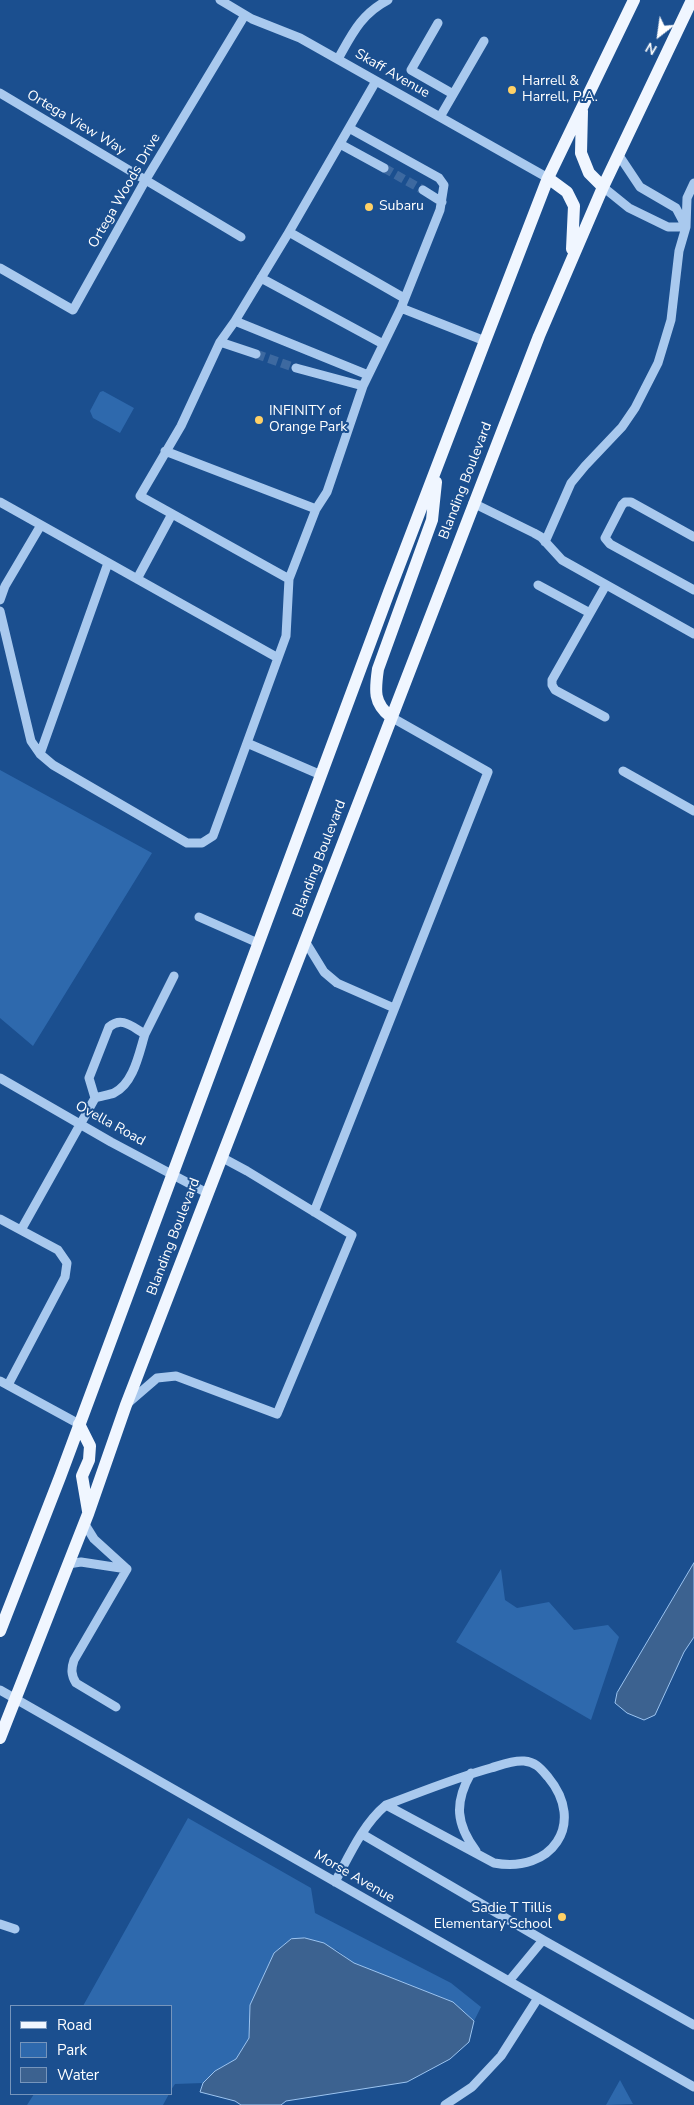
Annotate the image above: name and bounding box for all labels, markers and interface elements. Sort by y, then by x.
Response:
north arrow [634,10,684,60]
text: N [642,38,661,59]
street label: Skaff Avenue [352,46,432,102]
place label: Harrell & Harrell, P.A. [522,74,598,106]
marker: Harrell & Harrell, P.A. [506,84,518,96]
street label: Ortega View Way [24,87,128,159]
street label: Ortega Woods Drive [85,131,165,251]
place label: Subaru [379,199,424,215]
marker: Subaru [363,201,375,213]
place label: INFINITY of Orange Park [269,404,347,437]
marker: INFINITY of Orange Park [253,414,265,426]
street label: Blanding Boulevard [436,420,496,542]
street label: Blanding Boulevard [290,798,350,920]
street label: Ovella Road [72,1098,148,1150]
street label: Blanding Boulevard [144,1176,204,1298]
street label: Morse Avenue [311,1847,397,1907]
place label: Sadie T Tillis Elementary School [434,1901,552,1934]
marker: Sadie T Tillis Elementary School [556,1911,568,1923]
legend [10,2005,172,2095]
text: Road [57,2015,92,2035]
text: Park [57,2040,87,2060]
text: Water [57,2065,99,2085]

